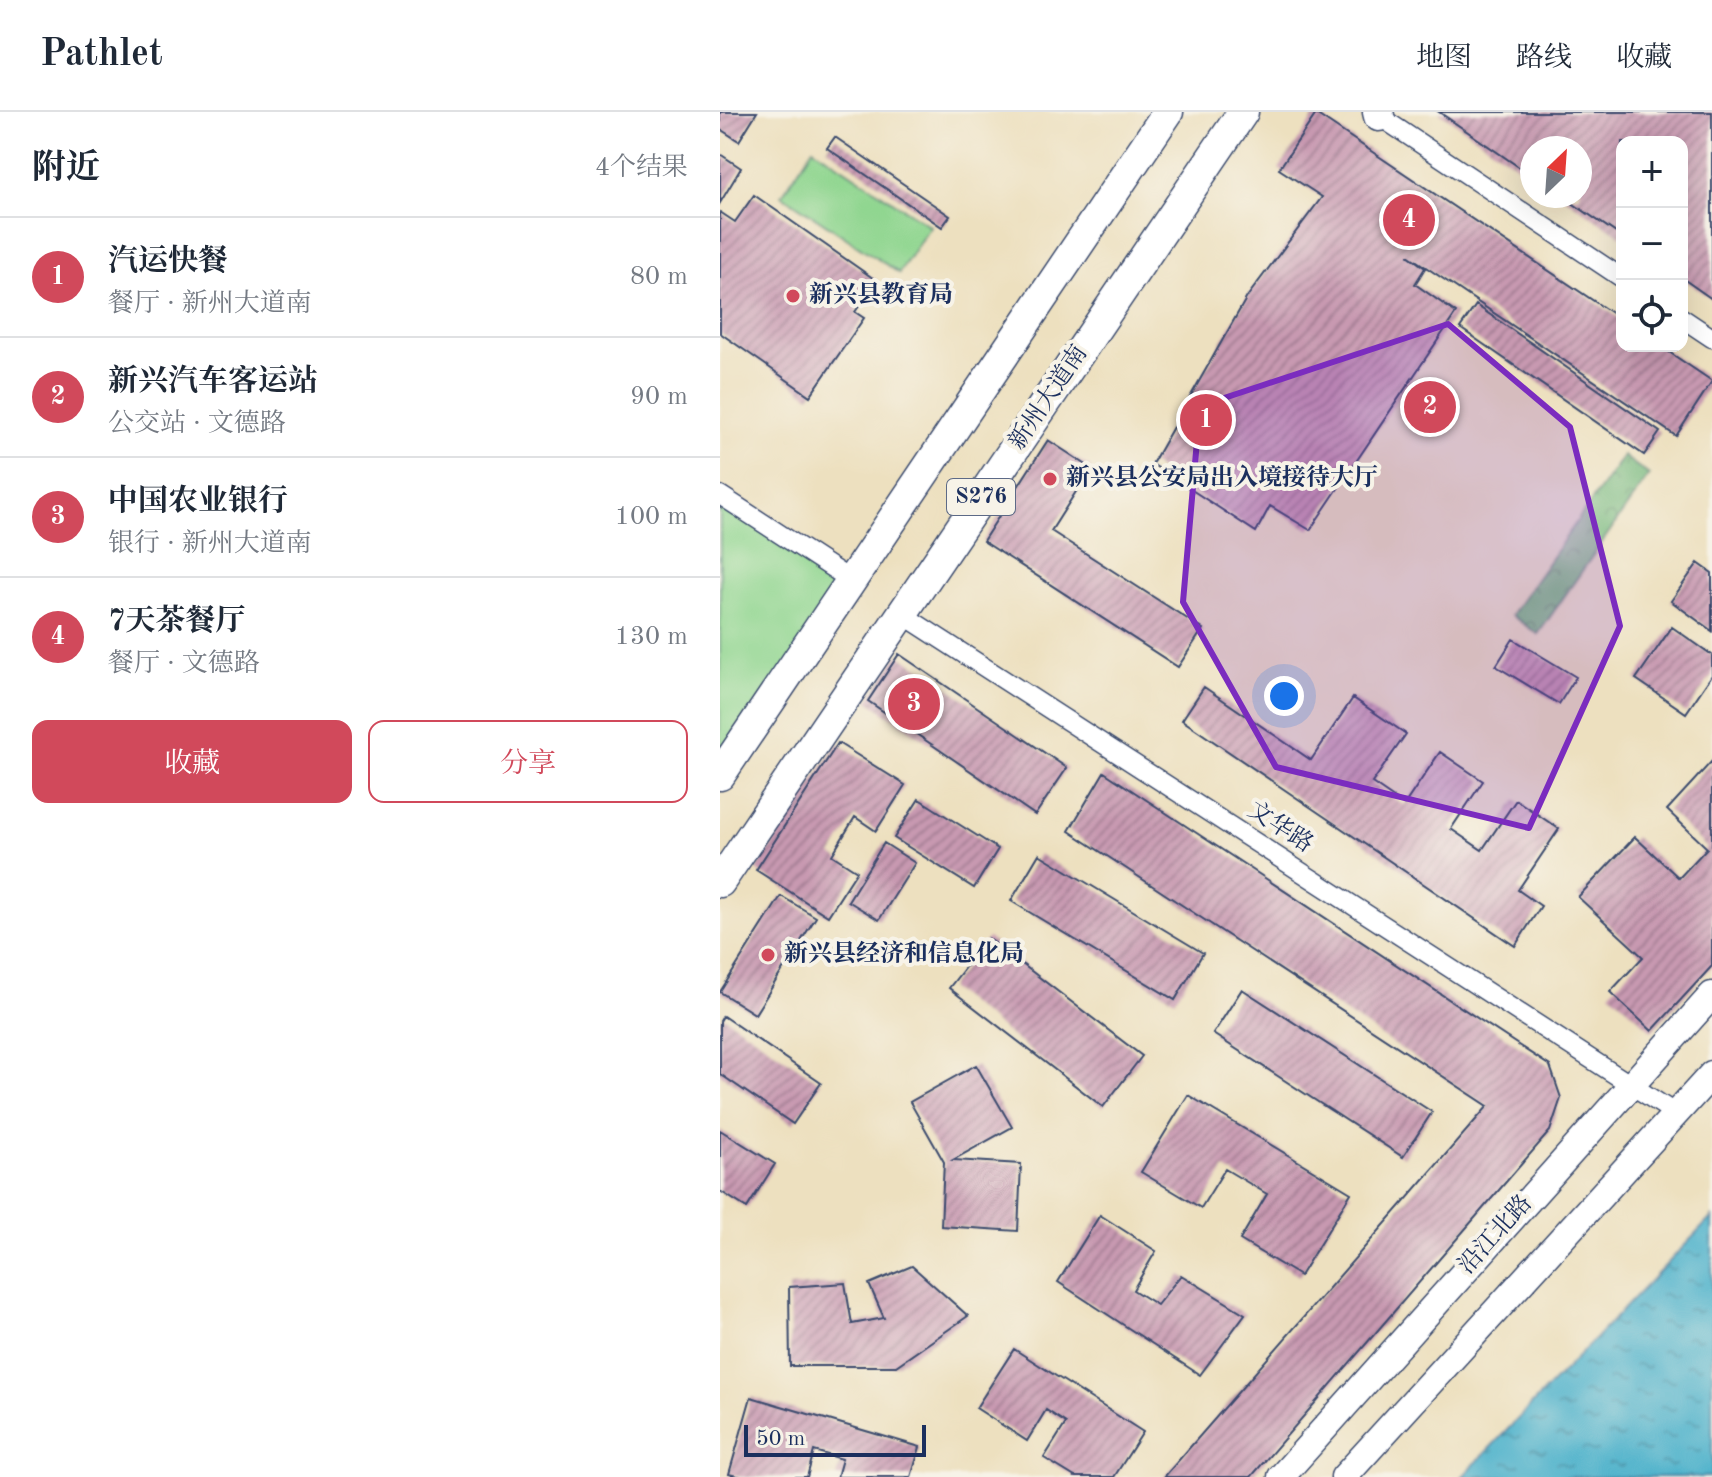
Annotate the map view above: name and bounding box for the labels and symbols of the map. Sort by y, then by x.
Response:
north arrow [1520,136,1592,208]
pin: 4 [1383,190,1435,250]
place label: 新兴县教育局 [809,281,953,308]
marker: 新兴县教育局 [784,287,802,305]
street label: 新州大道南 [1003,340,1093,454]
pin: 2 [1404,377,1456,437]
pin: 1 [1180,390,1232,450]
place label: 新兴县公安局出入境接待大厅 [1066,464,1378,491]
marker: 新兴县公安局出入境接待大厅 [1041,470,1059,488]
road number: S276 [947,479,1015,515]
pin: 3 [888,674,940,734]
your location [1264,676,1304,716]
street label: 文华路 [1243,796,1318,858]
place label: 新兴县经济和信息化局 [784,940,1024,967]
marker: 新兴县经济和信息化局 [759,946,777,964]
street label: 沿江北路 [1453,1189,1537,1279]
scale bar [744,1421,926,1457]

